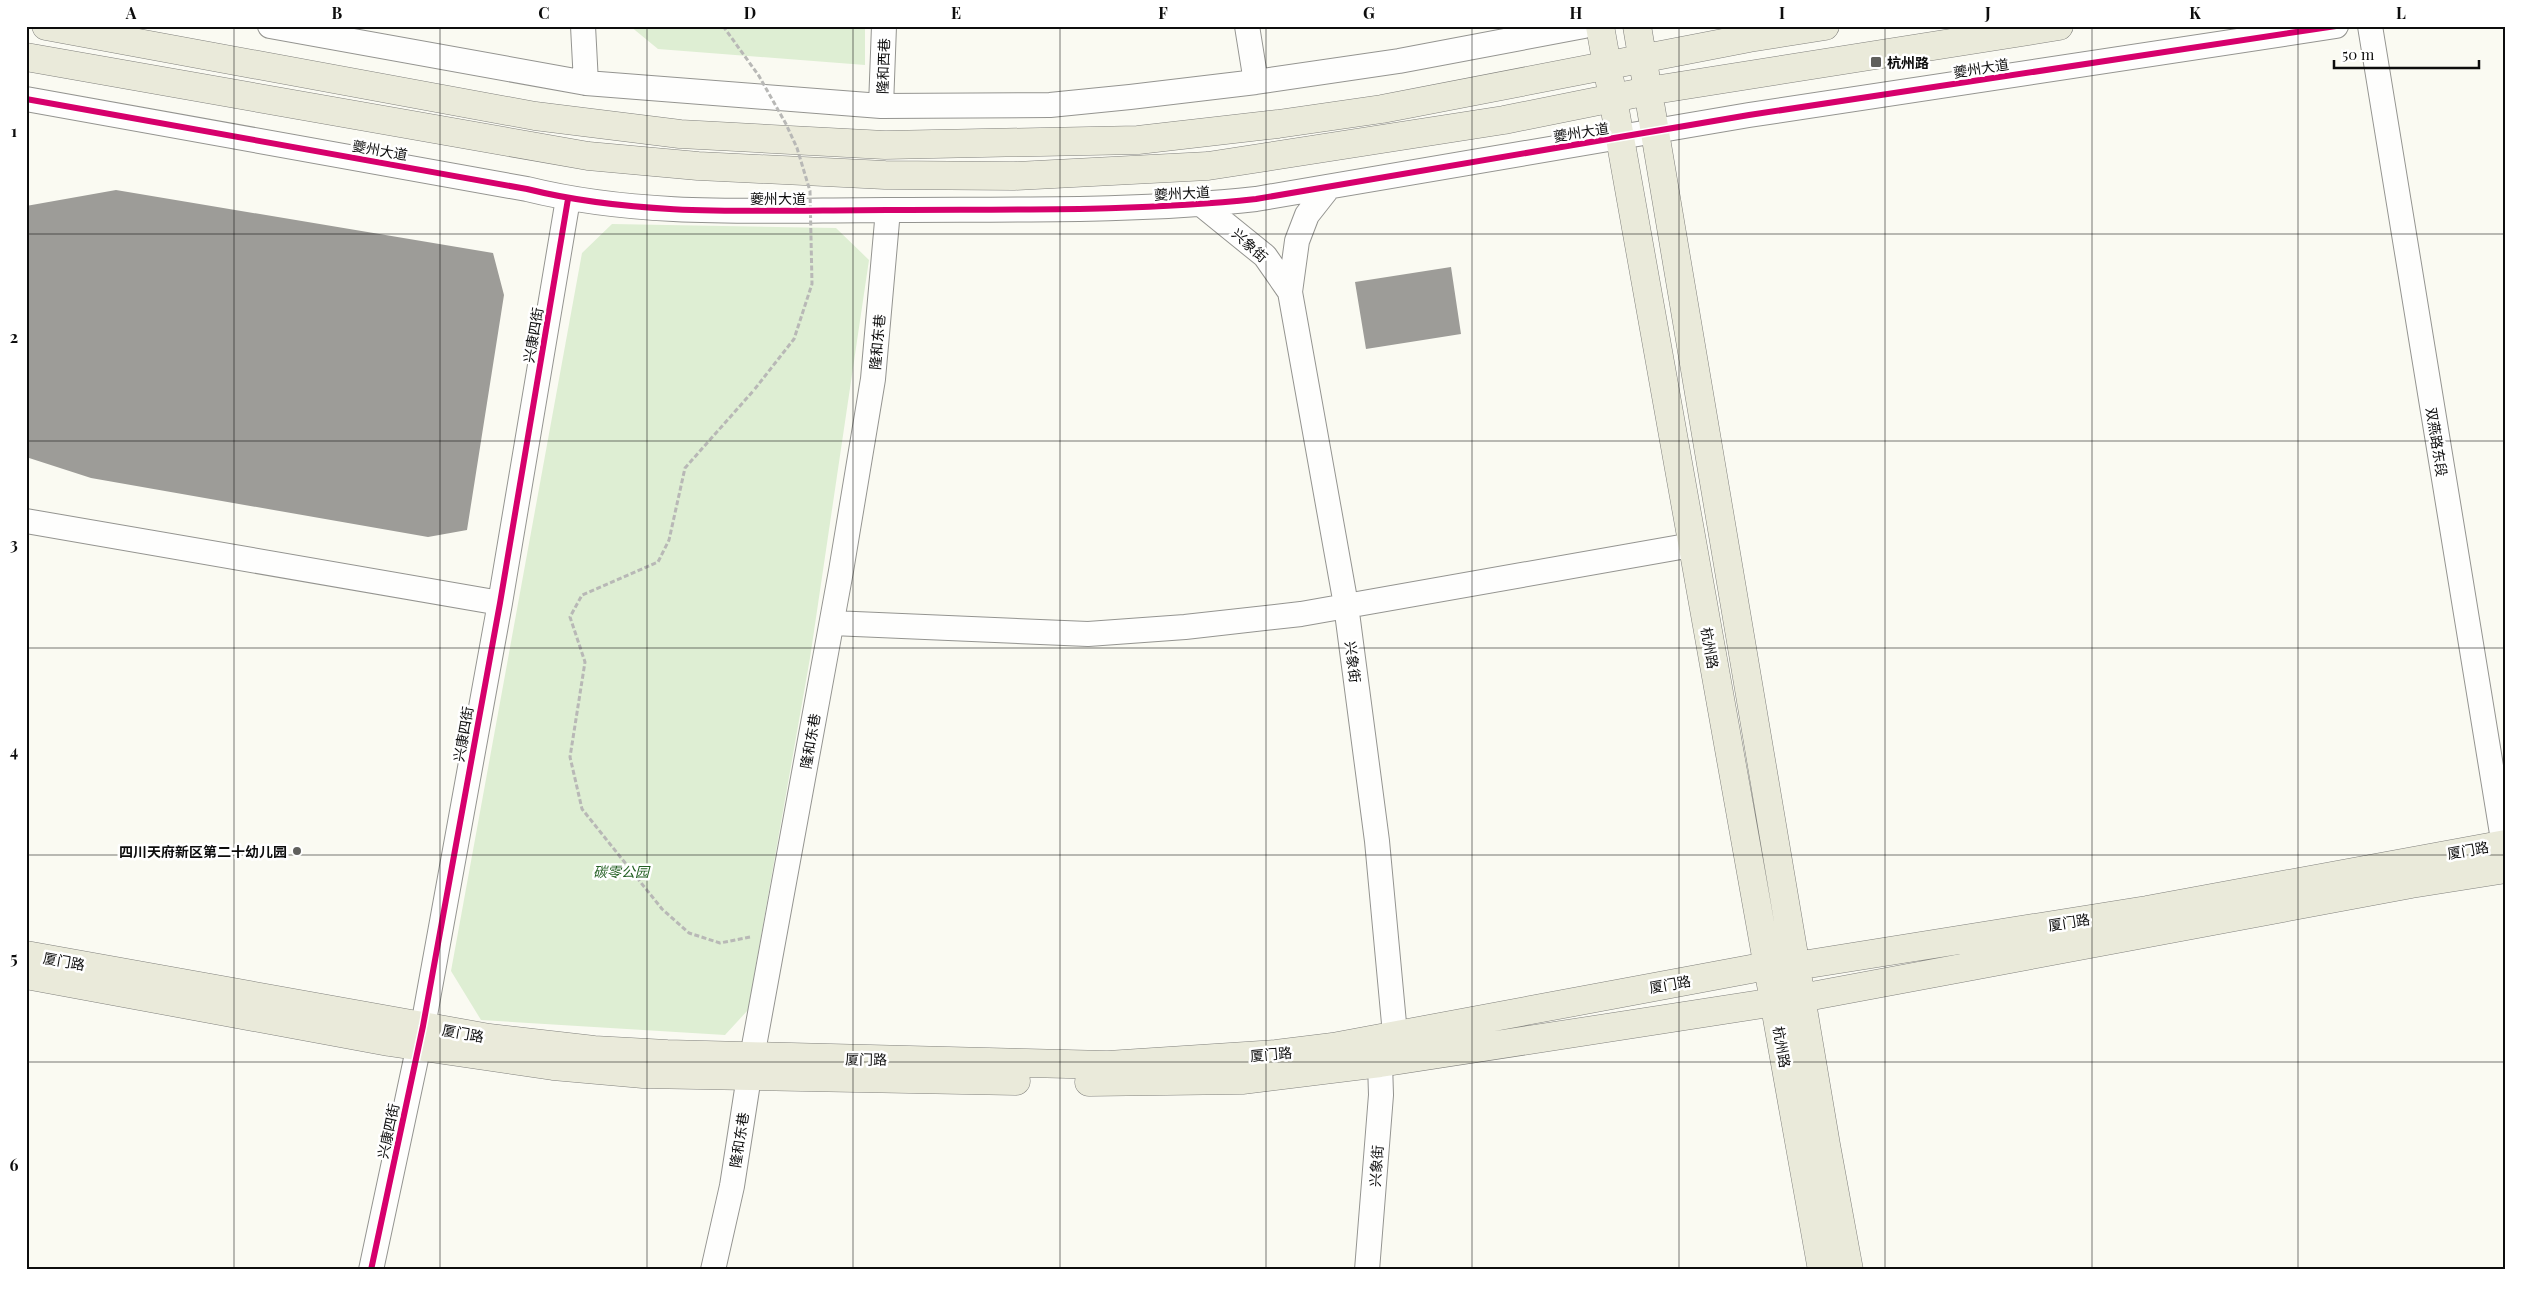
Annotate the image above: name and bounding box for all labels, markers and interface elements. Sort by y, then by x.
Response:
text: A [125,2,137,23]
text: B [332,2,343,23]
text: C [538,2,550,23]
text: D [744,2,756,23]
text: E [951,2,961,23]
text: F [1158,2,1168,23]
text: G [1363,2,1375,23]
text: H [1570,2,1583,23]
text: I [1779,2,1785,23]
text: J [1984,2,1991,23]
text: K [2189,2,2201,23]
text: L [2396,2,2406,23]
street label: 隆和西巷 [873,38,893,94]
scale bar [2334,38,2480,70]
text: 50 m [2342,44,2375,64]
place label: 杭州路 [1887,53,1929,72]
street label: 夔州大道 [1952,54,2010,82]
marker: 杭州路 [1869,55,1883,69]
street label: 夔州大道 [1552,118,1610,146]
text: 1 [11,120,17,141]
street label: 夔州大道 [351,136,409,164]
street label: 夔州大道 [1154,182,1210,204]
street label: 夔州大道 [750,189,806,208]
street label: 兴象街 [1228,224,1272,266]
street label: 兴康四街 [519,306,547,364]
street label: 隆和东巷 [865,313,889,371]
text: 2 [10,326,18,347]
street label: 双燕路东段 [2422,406,2452,478]
text: 3 [10,533,18,554]
street label: 杭州路 [1697,626,1723,670]
street label: 兴象街 [1341,640,1365,684]
street label: 兴康四街 [449,705,477,763]
street label: 隆和东巷 [796,712,824,770]
text: 4 [10,740,18,761]
street label: 厦门路 [2446,837,2490,863]
place label: 四川天府新区第二十幼儿园 [119,842,287,861]
marker: 四川天府新区第二十幼儿园 [291,845,303,857]
park label: 碳零公园 [593,862,651,881]
street label: 厦门路 [2047,909,2091,935]
text: 5 [10,947,18,968]
street label: 厦门路 [42,948,86,974]
street label: 厦门路 [1648,971,1692,997]
street label: 厦门路 [441,1020,485,1046]
street label: 杭州路 [1769,1025,1795,1069]
street label: 厦门路 [1249,1043,1293,1065]
street label: 厦门路 [845,1049,887,1069]
street label: 兴康四街 [373,1102,403,1160]
street label: 隆和东巷 [725,1111,753,1169]
street label: 兴象街 [1365,1144,1387,1188]
text: 6 [10,1154,19,1175]

